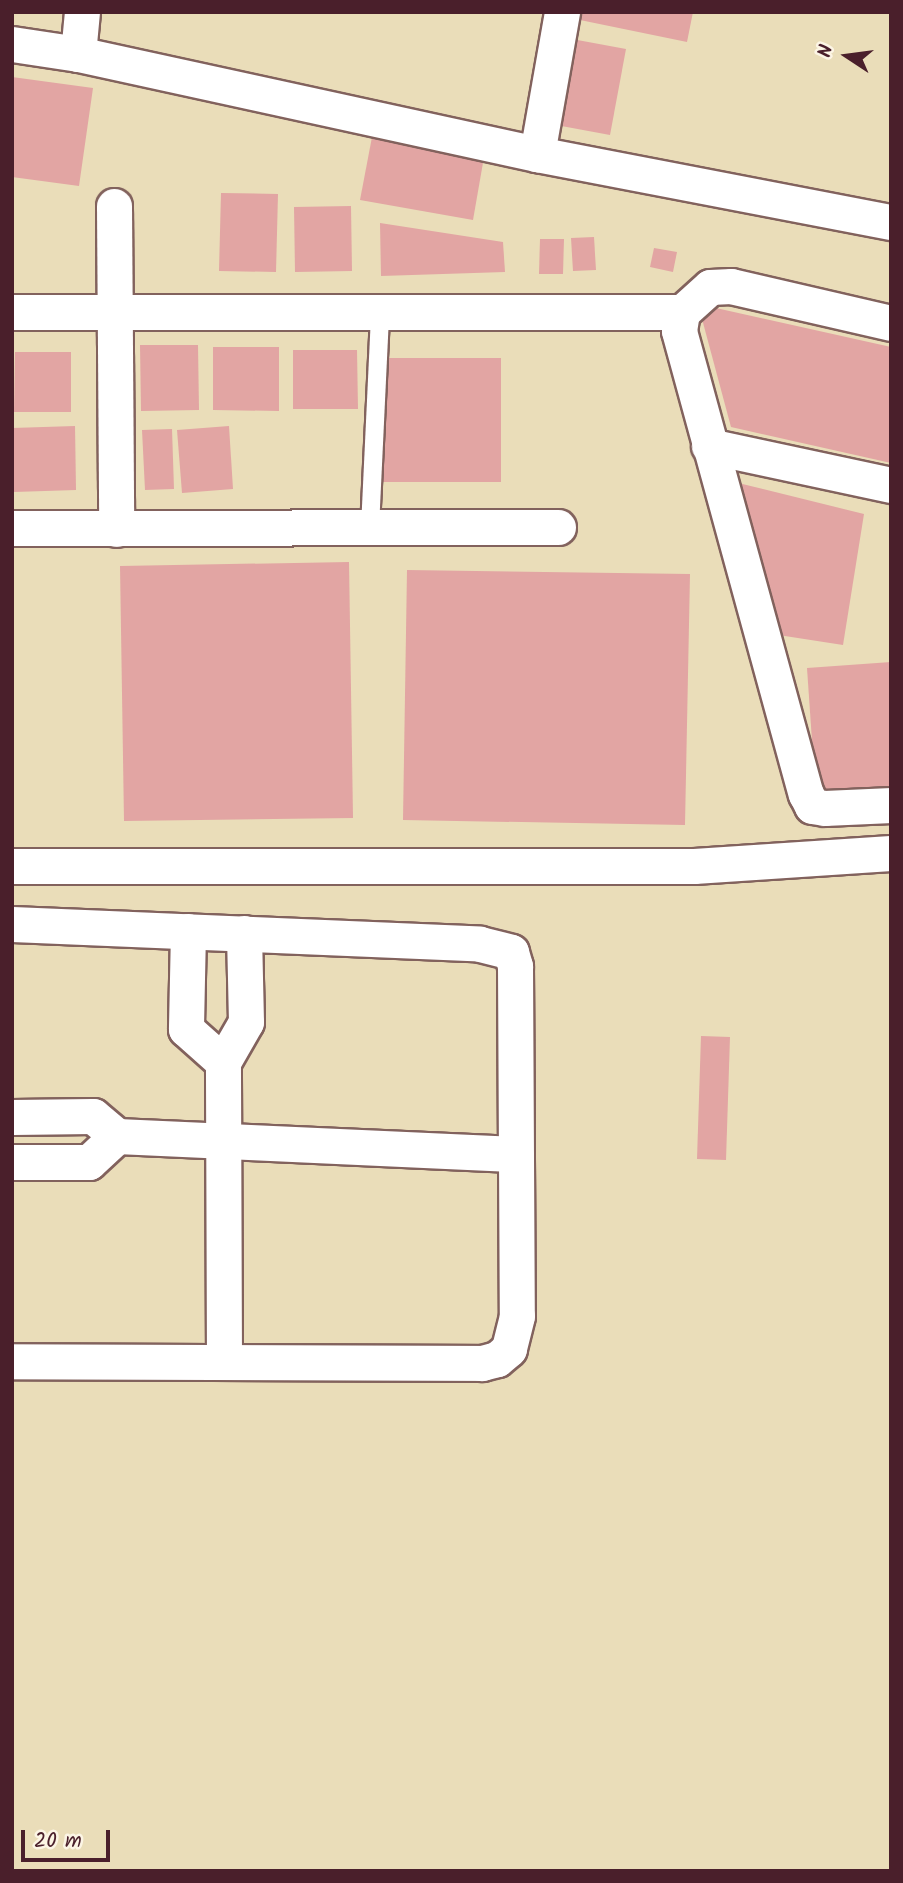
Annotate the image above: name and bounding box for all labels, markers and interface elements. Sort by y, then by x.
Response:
north arrow [812,21,882,91]
text: N [811,42,843,60]
scale bar [24,1816,114,1860]
text: 20 m [34,1825,82,1858]

